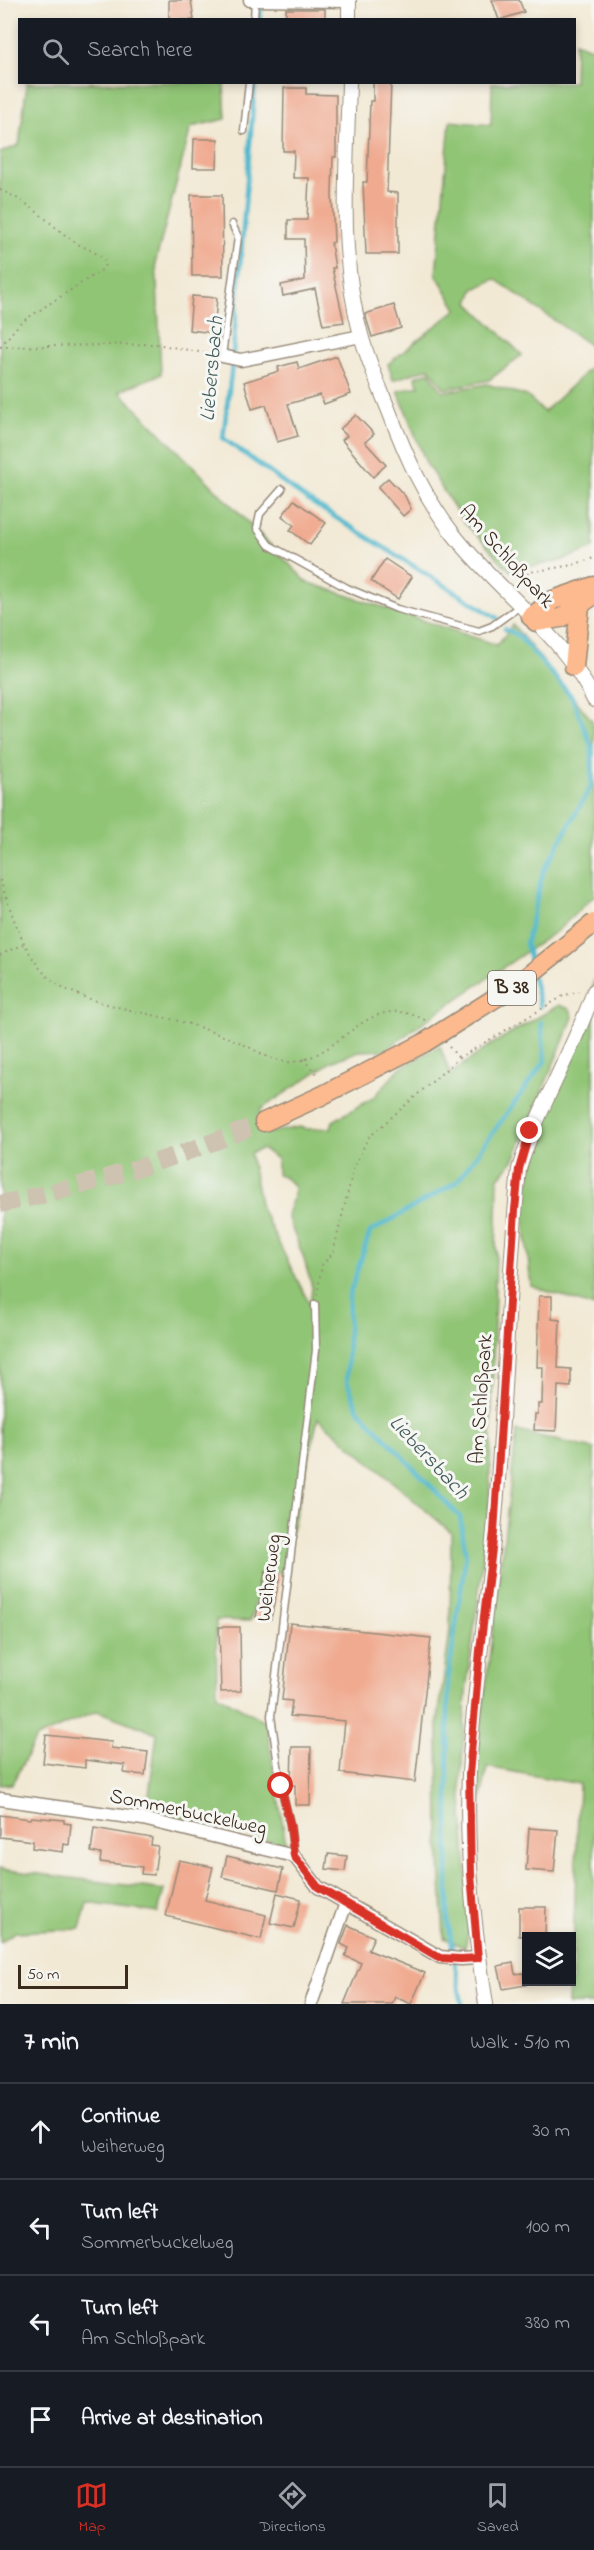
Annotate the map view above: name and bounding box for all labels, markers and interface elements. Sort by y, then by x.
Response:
search box [18,18,576,84]
icon: search [39,35,72,68]
text: Search here [87,35,192,67]
water label: Liebersbach [192,315,234,423]
street label: Am Schloßpark [451,498,561,616]
road number: B 38 [488,971,536,1005]
route end [516,1117,542,1143]
street label: Am Schloßpark [462,1332,502,1465]
water label: Liebersbach [380,1409,476,1508]
street label: Weiherweg [250,1532,292,1624]
route start [267,1772,293,1798]
street label: Sommerbuckelweg [106,1782,269,1846]
map controls [522,1932,576,1986]
button: layers [522,1932,576,1986]
scale bar [18,1962,128,1990]
text: 50 m [27,1963,59,1987]
text: 7 min [24,2024,79,2062]
text: Walk · 510 m [470,2029,570,2058]
text: Continue [81,2101,160,2133]
icon: ahead [24,2115,57,2148]
text: 30 m [533,2117,570,2146]
text: Weiherweg [81,2133,165,2162]
text: Turn left [81,2197,158,2229]
icon: left [24,2211,57,2244]
text: 100 m [526,2213,570,2242]
text: Sommerbuckelweg [81,2229,233,2258]
text: Turn left [81,2293,158,2325]
icon: left [24,2307,57,2340]
text: 380 m [525,2309,570,2338]
text: Am Schloßpark [81,2325,205,2354]
icon: arrive [24,2403,57,2436]
text: Arrive at destination [81,2403,263,2435]
tab: Map [75,2479,108,2539]
tab: Directions [259,2479,326,2539]
tab: Saved [477,2479,519,2539]

